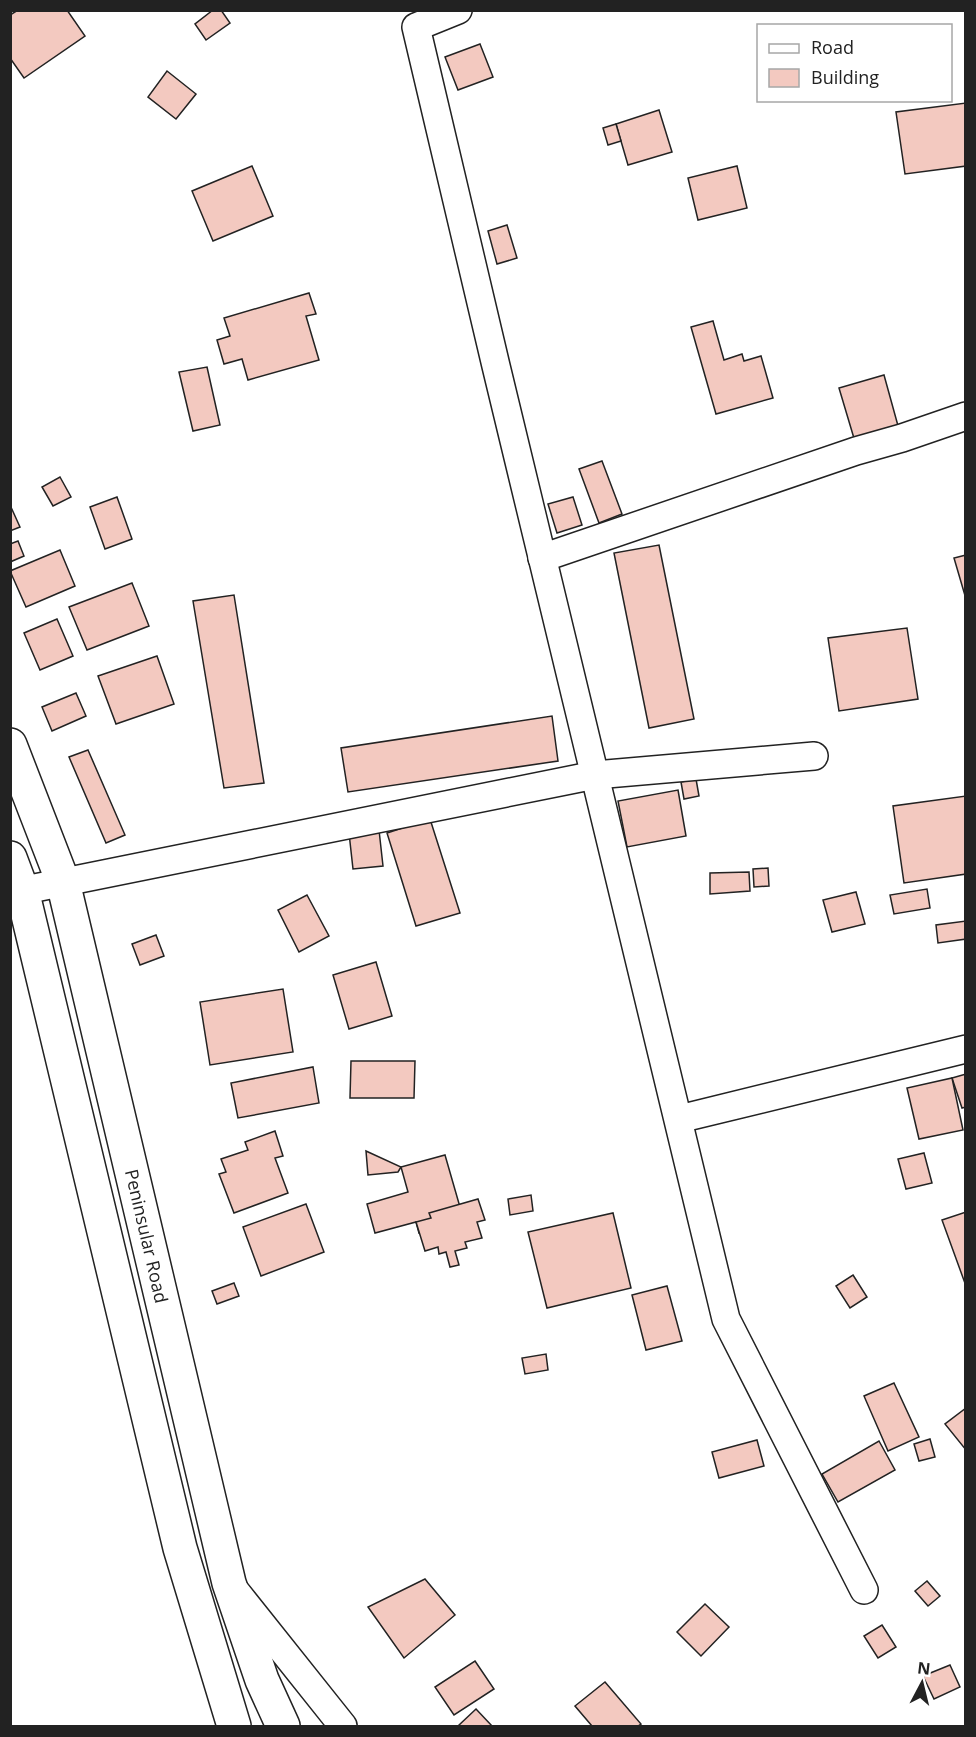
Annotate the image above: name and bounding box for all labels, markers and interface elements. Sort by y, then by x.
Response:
legend [757,24,952,102]
text: Road [811,35,854,59]
text: Building [811,65,879,89]
street label: Peninsular Road [120,1167,174,1305]
north arrow [892,1653,952,1713]
text: N [916,1656,932,1680]

